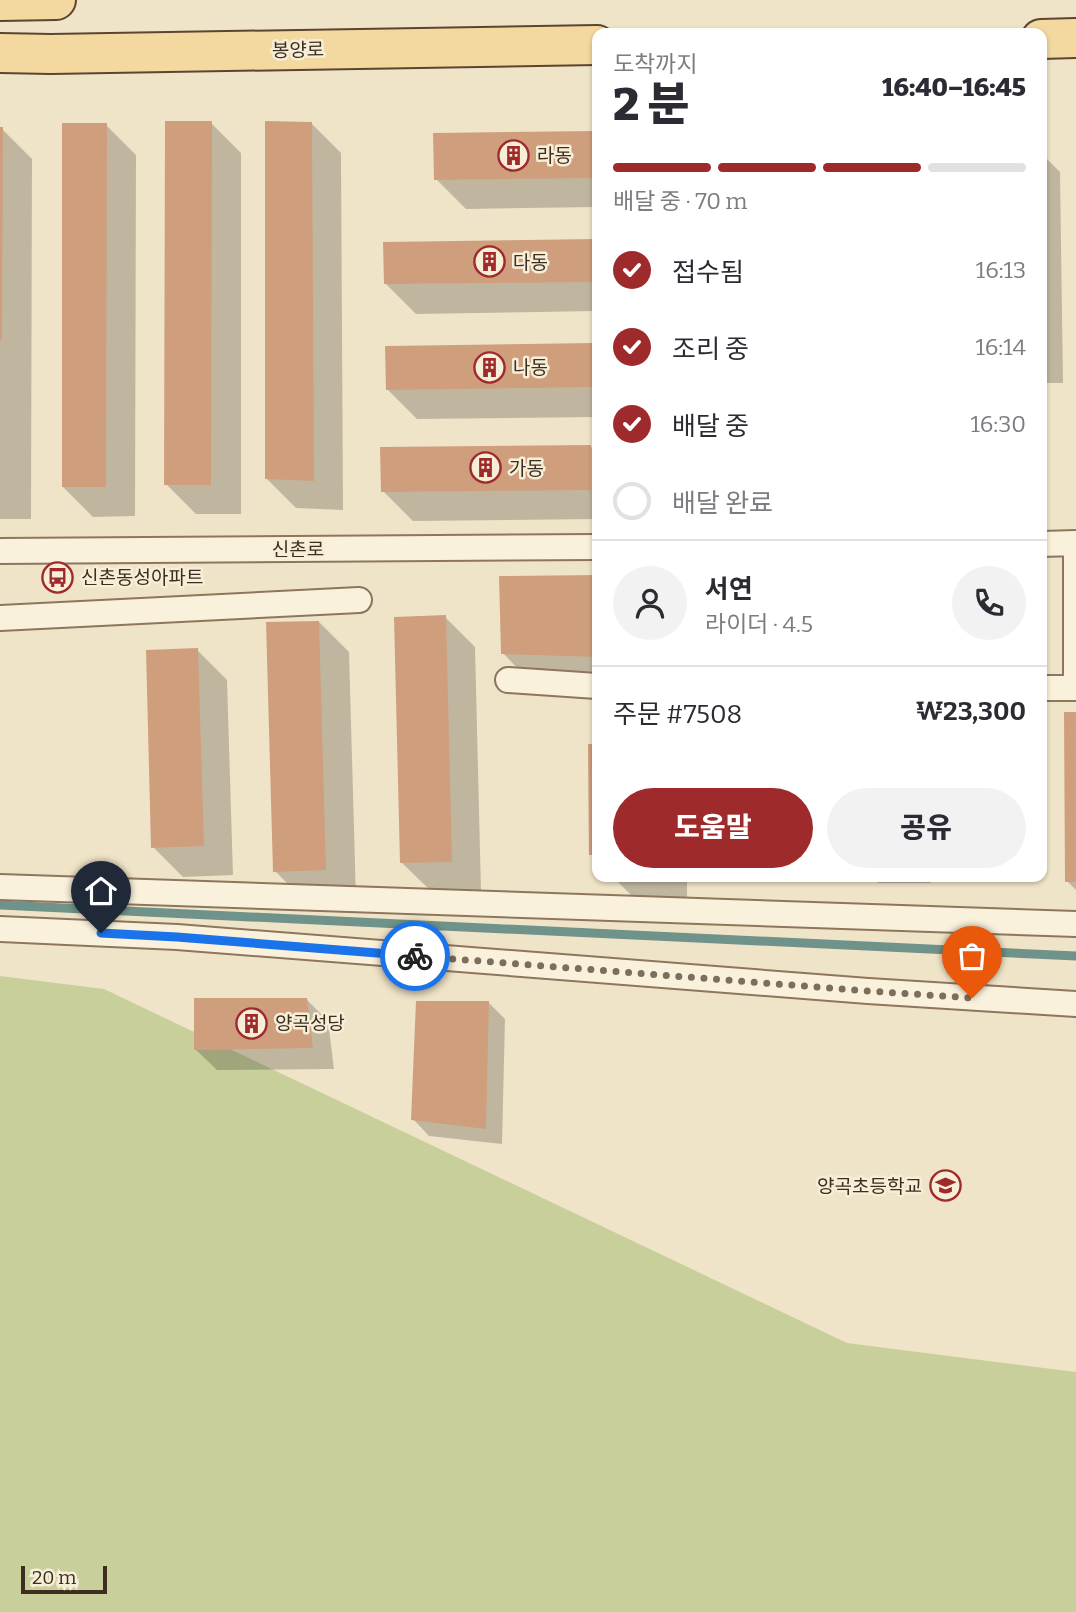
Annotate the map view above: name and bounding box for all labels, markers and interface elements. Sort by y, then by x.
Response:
street label: 봉양로 [272,38,324,62]
text: 도착까지 [613,50,698,78]
text: 16:40–16:45 [882,72,1026,103]
text: 2 분 [613,77,689,132]
building icon: 라동 [497,138,531,172]
place label: 라동 [537,144,572,167]
text: 배달 중 · 70 m [613,187,748,215]
building icon: 다동 [473,245,507,279]
place label: 다동 [513,251,548,274]
icon: check [613,251,651,289]
text: 16:13 [976,256,1026,284]
text: 접수됨 [672,257,744,288]
icon: check [613,328,651,366]
text: 16:14 [976,333,1026,361]
text: 조리 중 [672,334,749,365]
building icon: 나동 [473,350,507,384]
place label: 나동 [513,356,548,379]
icon: check [613,405,651,443]
text: 16:30 [970,410,1026,438]
text: 배달 중 [672,411,749,442]
building icon: 가동 [469,451,503,485]
place label: 가동 [509,457,544,480]
text: 배달 완료 [672,488,773,519]
street label: 신촌로 [272,538,324,561]
bus stop icon: 신촌동성아파트 [41,560,75,594]
place label: 신촌동성아파트 [81,566,203,589]
button: person [613,566,687,640]
button: phone [952,566,1026,640]
text: 서연 [705,574,753,605]
text: 라이더 · 4.5 [705,610,813,638]
text: ₩23,300 [916,696,1026,727]
text: 주문 #7508 [613,699,742,730]
button: 도움말 [613,788,813,868]
button: 공유 [827,788,1026,868]
pin [71,861,131,933]
icon: home [82,872,120,910]
courier [380,921,450,991]
pin [942,926,1002,998]
icon: bike [396,937,434,975]
icon: bag [953,937,991,975]
building icon: 양곡성당 [235,1006,269,1040]
place label: 양곡성당 [275,1012,345,1035]
school or university icon: 양곡초등학교 [928,1169,962,1203]
place label: 양곡초등학교 [817,1175,922,1198]
scale bar [21,1563,107,1595]
text: 20 m [32,1566,76,1589]

